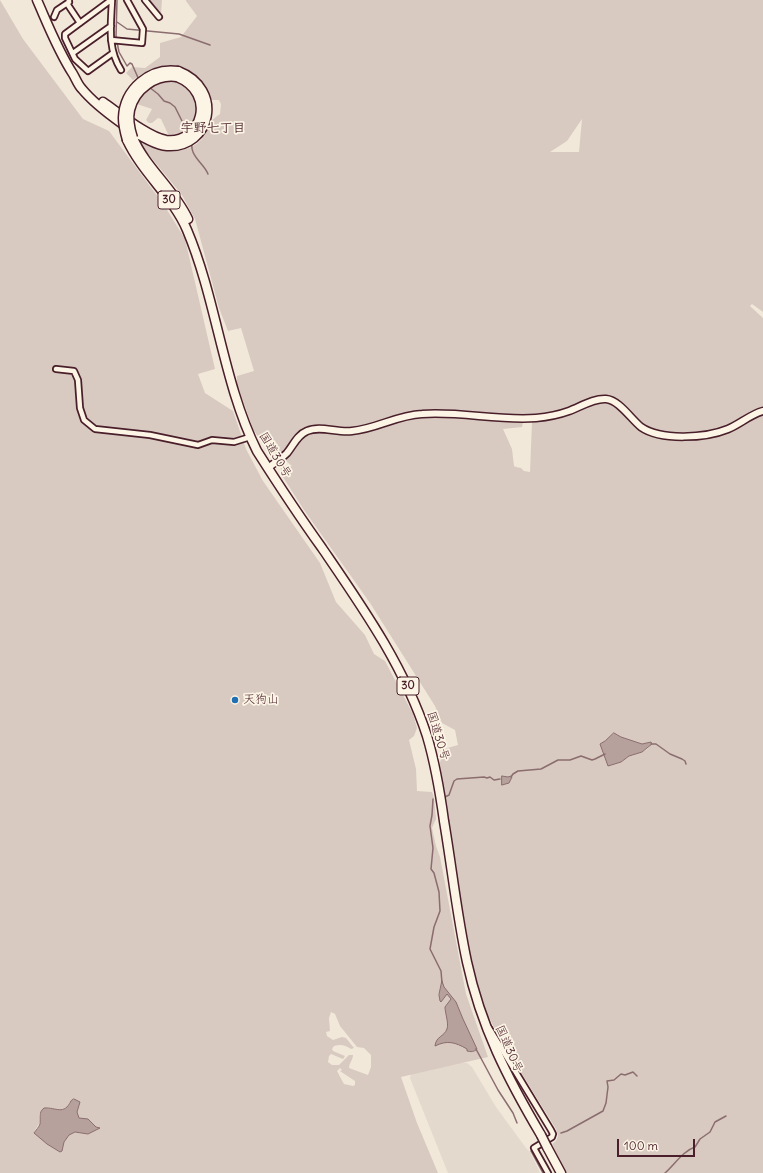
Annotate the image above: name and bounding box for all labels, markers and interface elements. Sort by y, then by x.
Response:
district label: 宇野七丁目 [181,120,245,136]
road number: 30 [158,191,180,209]
street label: 国道30号 [256,430,294,480]
road number: 30 [397,677,419,695]
place label: 天狗山 [243,693,279,707]
marker: 天狗山 [230,695,240,705]
street label: 国道30号 [424,710,452,762]
street label: 国道30号 [492,1023,526,1075]
scale bar [619,1131,697,1157]
text: 100 m [624,1138,658,1153]

